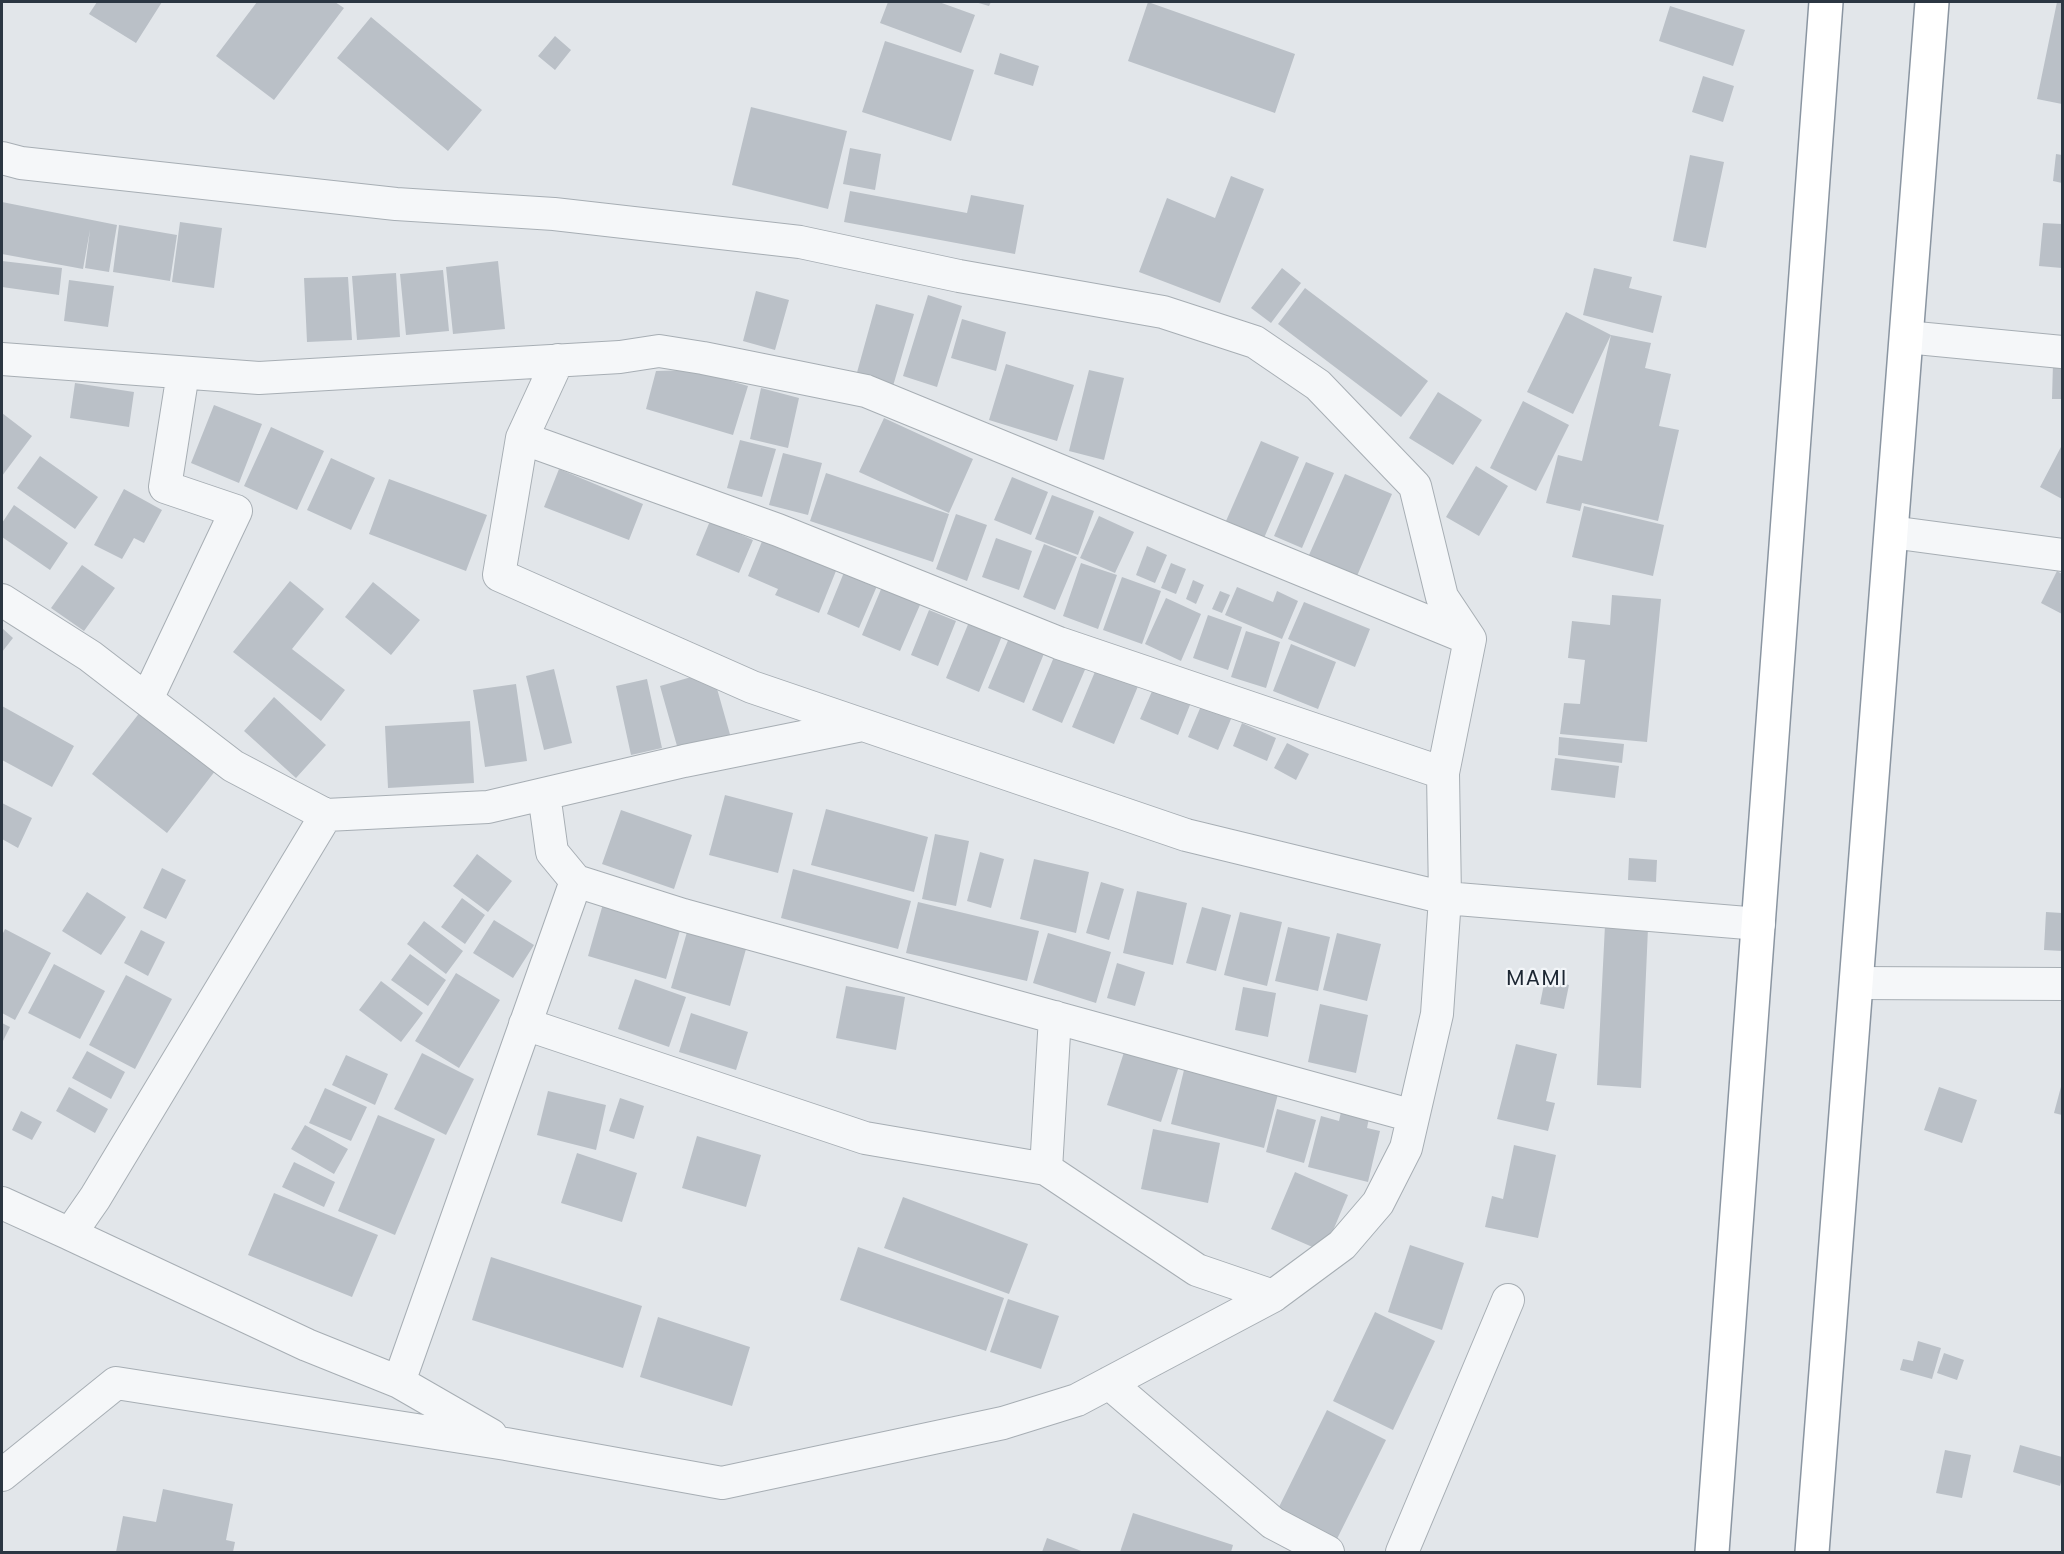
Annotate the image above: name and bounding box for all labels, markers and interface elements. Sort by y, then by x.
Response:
district label: MAMI [1506,967,1568,993]

